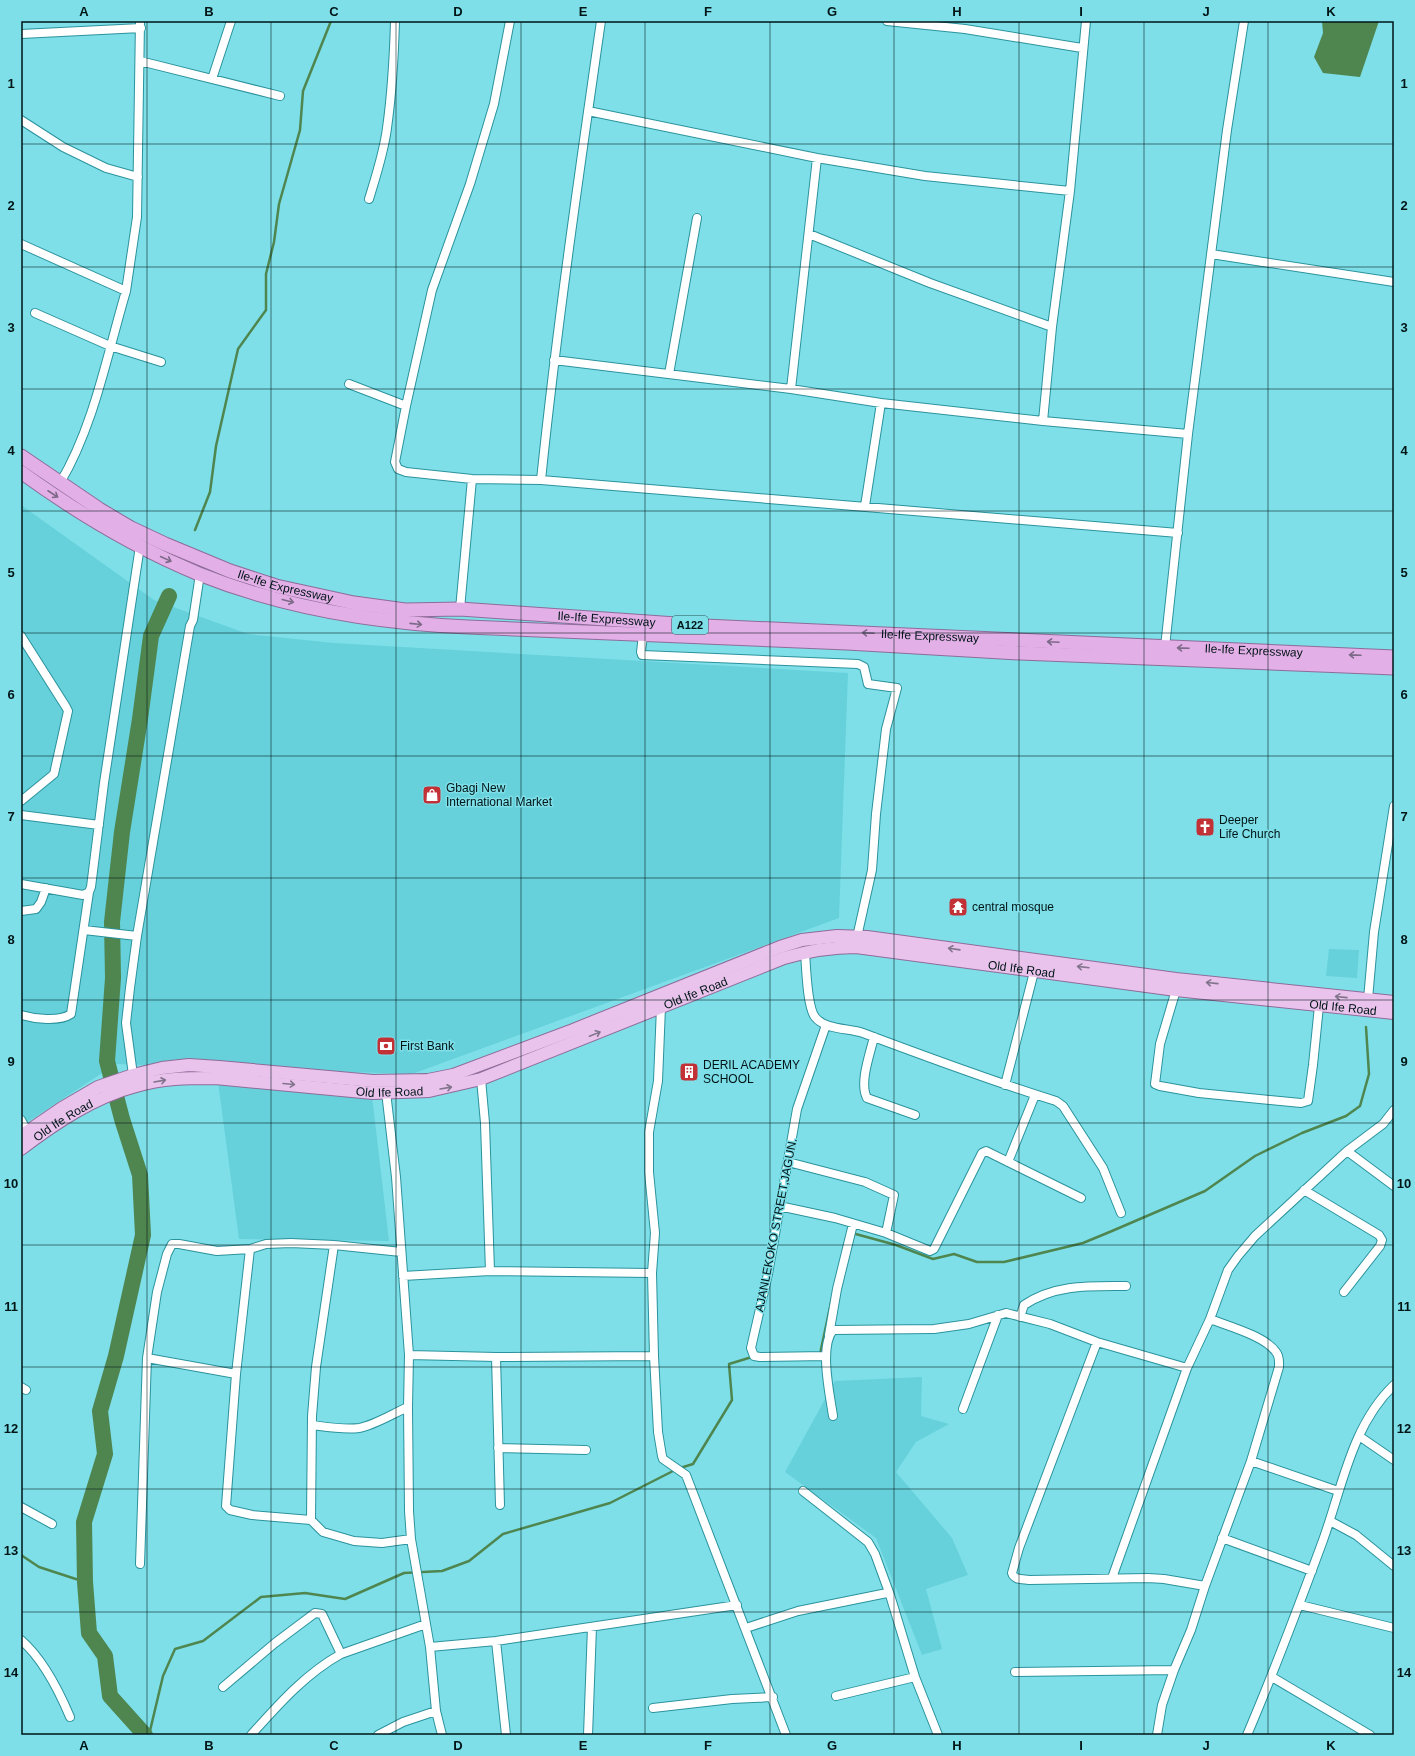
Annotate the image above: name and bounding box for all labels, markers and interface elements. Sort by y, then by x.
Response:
text: A [79,4,89,19]
text: B [204,4,214,19]
text: C [329,4,339,19]
text: D [453,4,463,19]
text: E [579,4,588,19]
text: F [704,4,712,19]
text: G [827,4,837,19]
text: H [952,4,962,19]
text: I [1079,4,1083,19]
text: J [1202,4,1210,19]
text: K [1326,4,1336,19]
text: 1 [7,76,15,91]
text: 1 [1400,76,1408,91]
text: 2 [7,198,15,213]
text: 2 [1400,198,1408,213]
text: 3 [7,320,15,335]
text: 3 [1400,320,1408,335]
text: 4 [7,443,15,458]
text: 4 [1400,443,1408,458]
one-way arrow [47,490,58,498]
one-way arrow [159,555,171,563]
text: 5 [7,565,15,580]
text: 5 [1400,565,1408,580]
street label: Ile-Ife Expressway [236,567,334,605]
one-way arrow [281,598,294,606]
street label: Ile-Ife Expressway [557,609,656,630]
road number: A122 [672,616,708,634]
one-way arrow [409,620,422,628]
street label: Ile-Ife Expressway [881,627,979,645]
one-way arrow [862,629,875,637]
one-way arrow [1047,638,1060,646]
street label: Ile-Ife Expressway [1204,641,1303,660]
one-way arrow [1177,644,1190,652]
one-way arrow [1349,651,1362,659]
text: 6 [7,687,15,702]
text: 6 [1400,687,1408,702]
place label: Gbagi New International Market [446,781,553,809]
shop icon: Gbagi New International Market [421,784,443,806]
text: 7 [7,809,15,824]
text: 7 [1400,809,1408,824]
place label: Deeper Life Church [1219,813,1280,841]
church icon: Deeper Life Church [1194,816,1216,838]
temple icon: central mosque [947,896,969,918]
place label: central mosque [972,900,1054,914]
text: 8 [7,932,15,947]
text: 8 [1400,932,1408,947]
one-way arrow [948,945,961,953]
street label: Old Ife Road [987,958,1056,981]
one-way arrow [1077,963,1090,971]
street label: Old Ife Road [662,974,730,1012]
one-way arrow [1206,979,1219,987]
one-way arrow [1335,993,1348,1000]
street label: Old Ife Road [1309,997,1377,1018]
one-way arrow [588,1029,600,1037]
bank icon: First Bank [375,1035,397,1057]
place label: First Bank [400,1039,455,1053]
text: 9 [7,1054,15,1069]
text: 9 [1400,1054,1408,1069]
place label: DERIL ACADEMY SCHOOL [703,1058,800,1086]
building icon: DERIL ACADEMY SCHOOL [678,1061,700,1083]
one-way arrow [153,1076,166,1084]
one-way arrow [282,1081,295,1088]
street label: Old Ife Road [355,1084,424,1100]
one-way arrow [440,1084,453,1092]
street label: Old Ife Road [31,1097,95,1144]
street label: AJANLEKOKO STREET,JAGUN. [752,1137,800,1313]
text: 10 [4,1176,18,1191]
text: 10 [1397,1176,1411,1191]
text: 11 [4,1299,18,1314]
text: 11 [1397,1299,1411,1314]
text: 12 [4,1421,18,1436]
text: 12 [1397,1421,1411,1436]
text: 13 [4,1543,18,1558]
text: 13 [1397,1543,1411,1558]
text: 14 [4,1665,19,1680]
text: 14 [1397,1665,1412,1680]
text: A [79,1738,89,1753]
text: B [204,1738,214,1753]
text: C [329,1738,339,1753]
text: D [453,1738,463,1753]
text: E [579,1738,588,1753]
text: F [704,1738,712,1753]
text: G [827,1738,837,1753]
text: H [952,1738,962,1753]
text: I [1079,1738,1083,1753]
text: J [1202,1738,1210,1753]
text: K [1326,1738,1336,1753]

